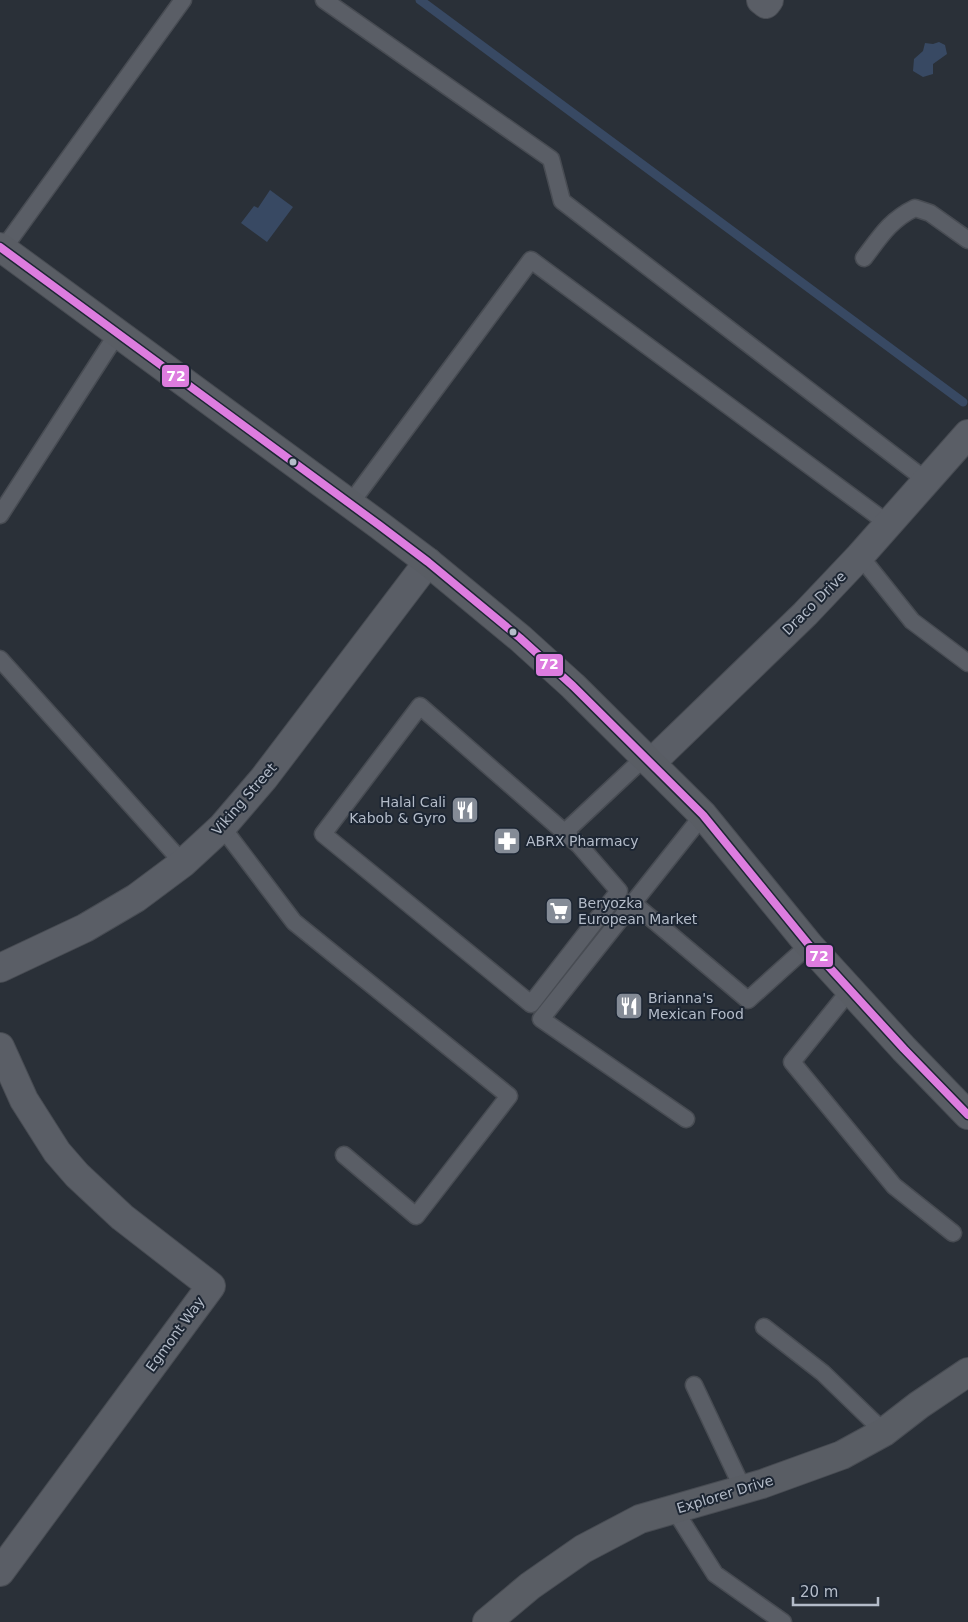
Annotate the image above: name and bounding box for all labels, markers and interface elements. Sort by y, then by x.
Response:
line badge: 72 [161,364,190,388]
text: 72 [166,368,186,384]
unlabelled marker [288,457,298,467]
street label: Draco Drive [779,568,849,638]
unlabelled marker [508,627,518,637]
line badge: 72 [535,653,564,677]
text: 72 [539,656,559,672]
street label: Viking Street [208,759,280,838]
place label: Halal Cali Kabob & Gyro [349,794,446,826]
restaurant icon: Halal Cali Kabob & Gyro [450,795,480,825]
pharmacy icon: ABRX Pharmacy [492,826,522,856]
place label: ABRX Pharmacy [526,833,639,849]
place label: Beryozka European Market [578,895,698,927]
supermarket icon: Beryozka European Market [544,896,574,926]
line badge: 72 [805,944,834,968]
text: 72 [809,948,829,964]
place label: Brianna's Mexican Food [648,990,744,1022]
restaurant icon: Brianna's Mexican Food [614,991,644,1021]
street label: Egmont Way [142,1293,208,1375]
street label: Explorer Drive [675,1472,775,1516]
scale bar [793,1574,878,1606]
text: 20 m [800,1583,838,1601]

